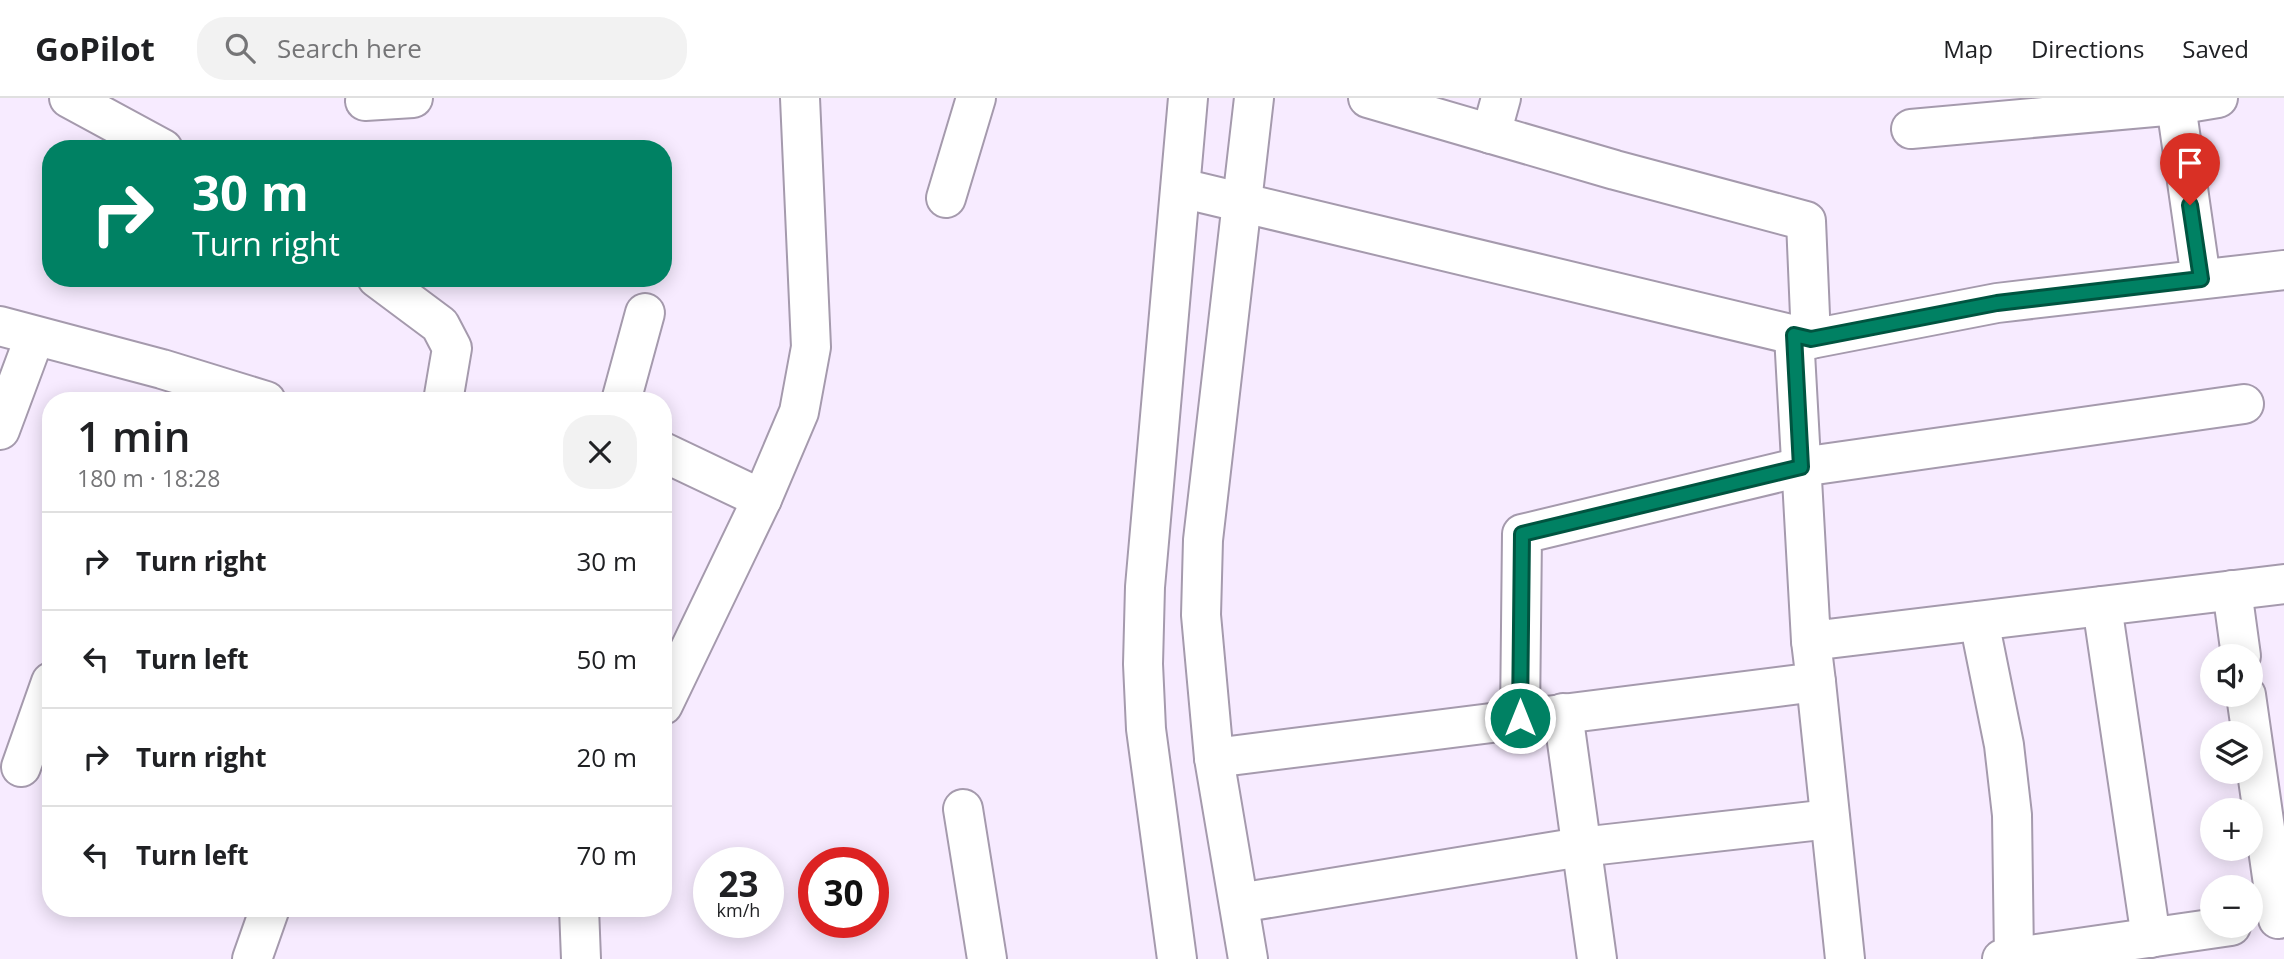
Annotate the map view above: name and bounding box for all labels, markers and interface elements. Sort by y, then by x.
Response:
search box [197,17,687,80]
text: GoPilot [35,26,155,71]
icon: search [221,29,259,67]
text: Search here [277,30,422,66]
text: Map [1943,32,1993,65]
text: Directions [2031,32,2144,65]
text: Saved [2182,32,2249,65]
pin [2160,133,2220,205]
icon: arrive [2171,144,2209,182]
text: 30 m [192,159,309,225]
icon: right [77,168,168,259]
text: Turn right [192,222,340,265]
text: 1 min [77,407,190,464]
button: close [563,415,637,489]
text: 180 m · 18:28 [77,462,220,494]
icon: right [77,542,115,580]
text: Turn right [136,543,267,579]
text: 30 m [576,543,637,579]
icon: left [77,640,115,678]
text: Turn left [136,641,248,677]
text: 50 m [576,641,637,677]
map controls [2200,644,2263,938]
button: sound [2200,644,2263,707]
position arrow [1483,681,1557,755]
button: layers [2200,721,2263,784]
icon: right [77,738,115,776]
text: Turn right [136,739,267,775]
text: 20 m [576,739,637,775]
button: + [2200,798,2263,861]
icon: left [77,836,115,874]
text: Turn left [136,837,248,873]
text: 70 m [576,837,637,873]
speed limit sign: 30 [798,847,889,938]
text: 23 [718,860,759,907]
button: − [2200,875,2263,938]
text: km/h [717,898,760,922]

